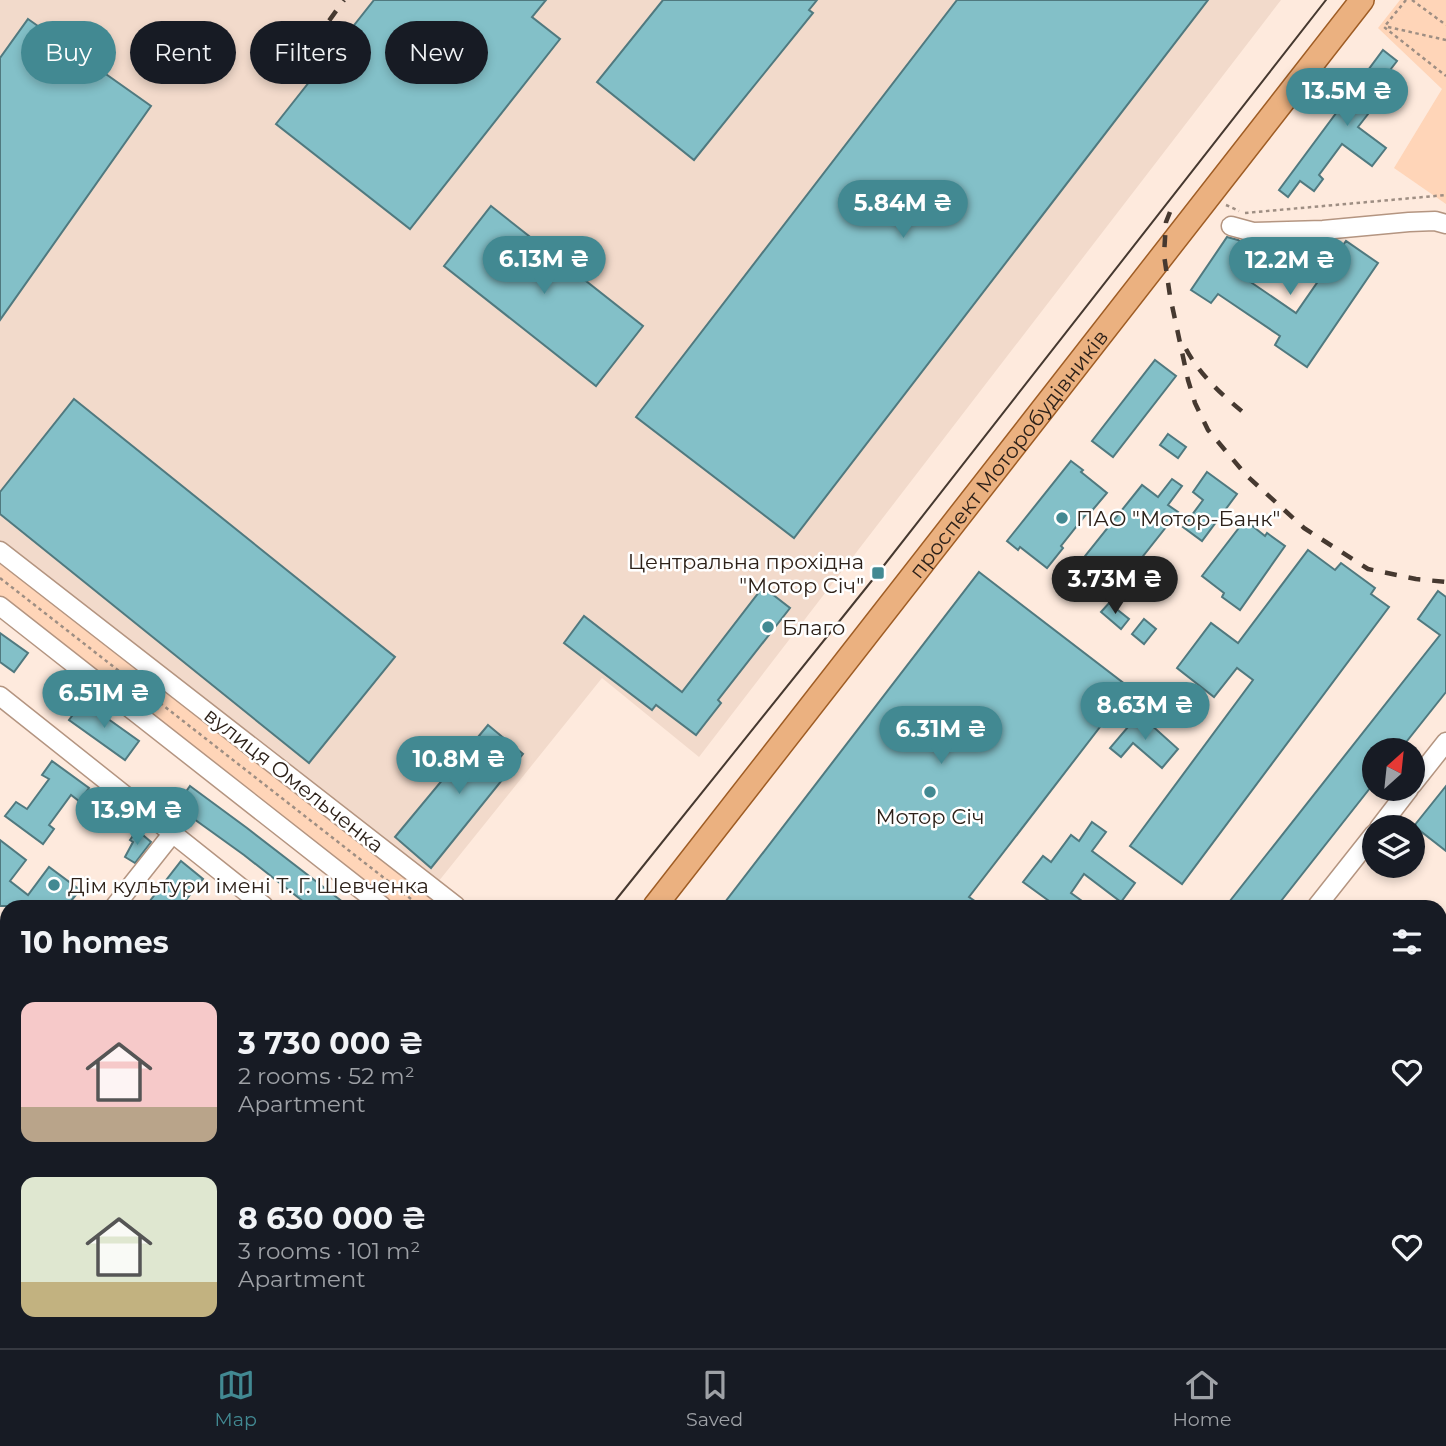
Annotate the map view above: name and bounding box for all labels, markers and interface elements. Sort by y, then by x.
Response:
chip: Buy [21,21,116,84]
chip: Rent [130,21,236,84]
chip: Filters [250,21,371,84]
chip: New [385,21,488,84]
pin: 13.5M ₴ [1282,68,1412,128]
text: 13.5M ₴ [1302,77,1392,105]
pin: 5.84M ₴ [838,180,968,240]
text: 5.84M ₴ [854,189,952,217]
pin: 6.13M ₴ [479,236,609,296]
pin: 12.2M ₴ [1225,238,1355,297]
text: 6.13M ₴ [499,245,589,273]
text: 12.2M ₴ [1245,246,1335,274]
street label: проспект Моторобудівників [903,324,1113,583]
place label: ПАО "Мотор-Банк" [1076,506,1280,531]
marker: ПАО "Мотор-Банк" [1054,510,1070,526]
place label: Центральна прохідна "Мотор Січ" [628,549,864,598]
pin: 3.73M ₴ [1050,556,1180,616]
marker: Центральна прохідна "Мотор Січ" [870,565,886,581]
text: 3.73M ₴ [1068,565,1162,593]
place label: Благо [782,615,845,640]
marker: Благо [760,619,776,635]
pin: 6.51M ₴ [39,670,169,730]
text: 6.51M ₴ [58,679,150,707]
pin: 8.63M ₴ [1080,682,1210,742]
text: 8.63M ₴ [1097,691,1193,719]
street label: вулиця Омельченка [199,702,389,858]
pin: 6.31M ₴ [876,706,1006,766]
text: 6.31M ₴ [895,715,987,743]
pin: 10.8M ₴ [394,736,524,796]
north arrow [1362,738,1424,802]
map controls [1362,738,1425,878]
text: 10.8M ₴ [412,745,506,773]
marker: Мотор Січ [922,784,938,800]
pin: 13.9M ₴ [72,788,202,847]
text: 13.9M ₴ [92,796,182,824]
place label: Мотор Січ [875,804,985,829]
button: layers [1362,815,1425,878]
place label: Дім культури імені Т. Г. Шевченка [68,873,429,898]
marker: Дім культури імені Т. Г. Шевченка [46,877,62,893]
icon: filters [1388,923,1426,961]
text: 10 homes [21,924,169,961]
text: 3 730 000 ₴ [238,1025,424,1062]
icon: home [77,1030,161,1114]
icon: heart [1388,1053,1426,1091]
text: 2 rooms · 52 m² [238,1062,415,1090]
text: Apartment [238,1090,366,1118]
text: 8 630 000 ₴ [238,1200,426,1237]
icon: home [77,1205,161,1289]
icon: heart [1388,1228,1426,1266]
text: 3 rooms · 101 m² [238,1237,420,1265]
text: Apartment [238,1265,366,1293]
tab: Map [215,1366,257,1431]
tab: Saved [686,1366,743,1431]
tab: Home [1172,1366,1231,1431]

